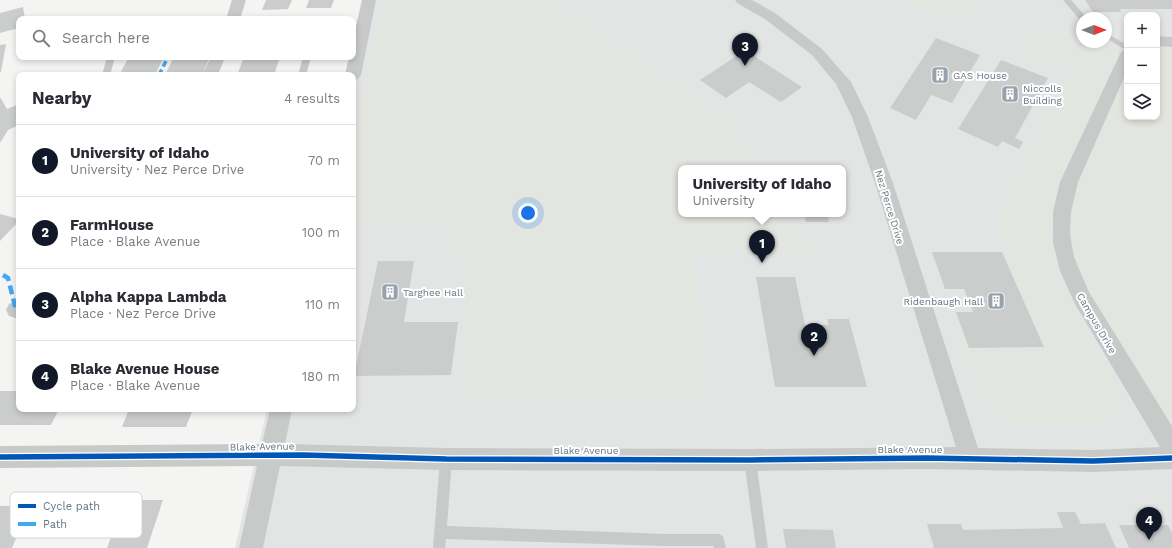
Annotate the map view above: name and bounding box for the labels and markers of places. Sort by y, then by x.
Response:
pin: 3 [732,33,758,66]
building icon: GAS House [930,65,950,85]
place label: GAS House [953,70,1007,81]
place label: Niccolls Building [1023,83,1063,106]
building icon: Niccolls Building [1000,84,1020,104]
pin: 1 [749,230,775,263]
building icon: Targhee Hall [380,282,400,302]
place label: Targhee Hall [403,287,463,298]
building icon: Ridenbaugh Hall [986,291,1006,311]
place label: Ridenbaugh Hall [903,296,983,307]
pin: 2 [801,323,827,356]
pin: 4 [1136,507,1162,540]

